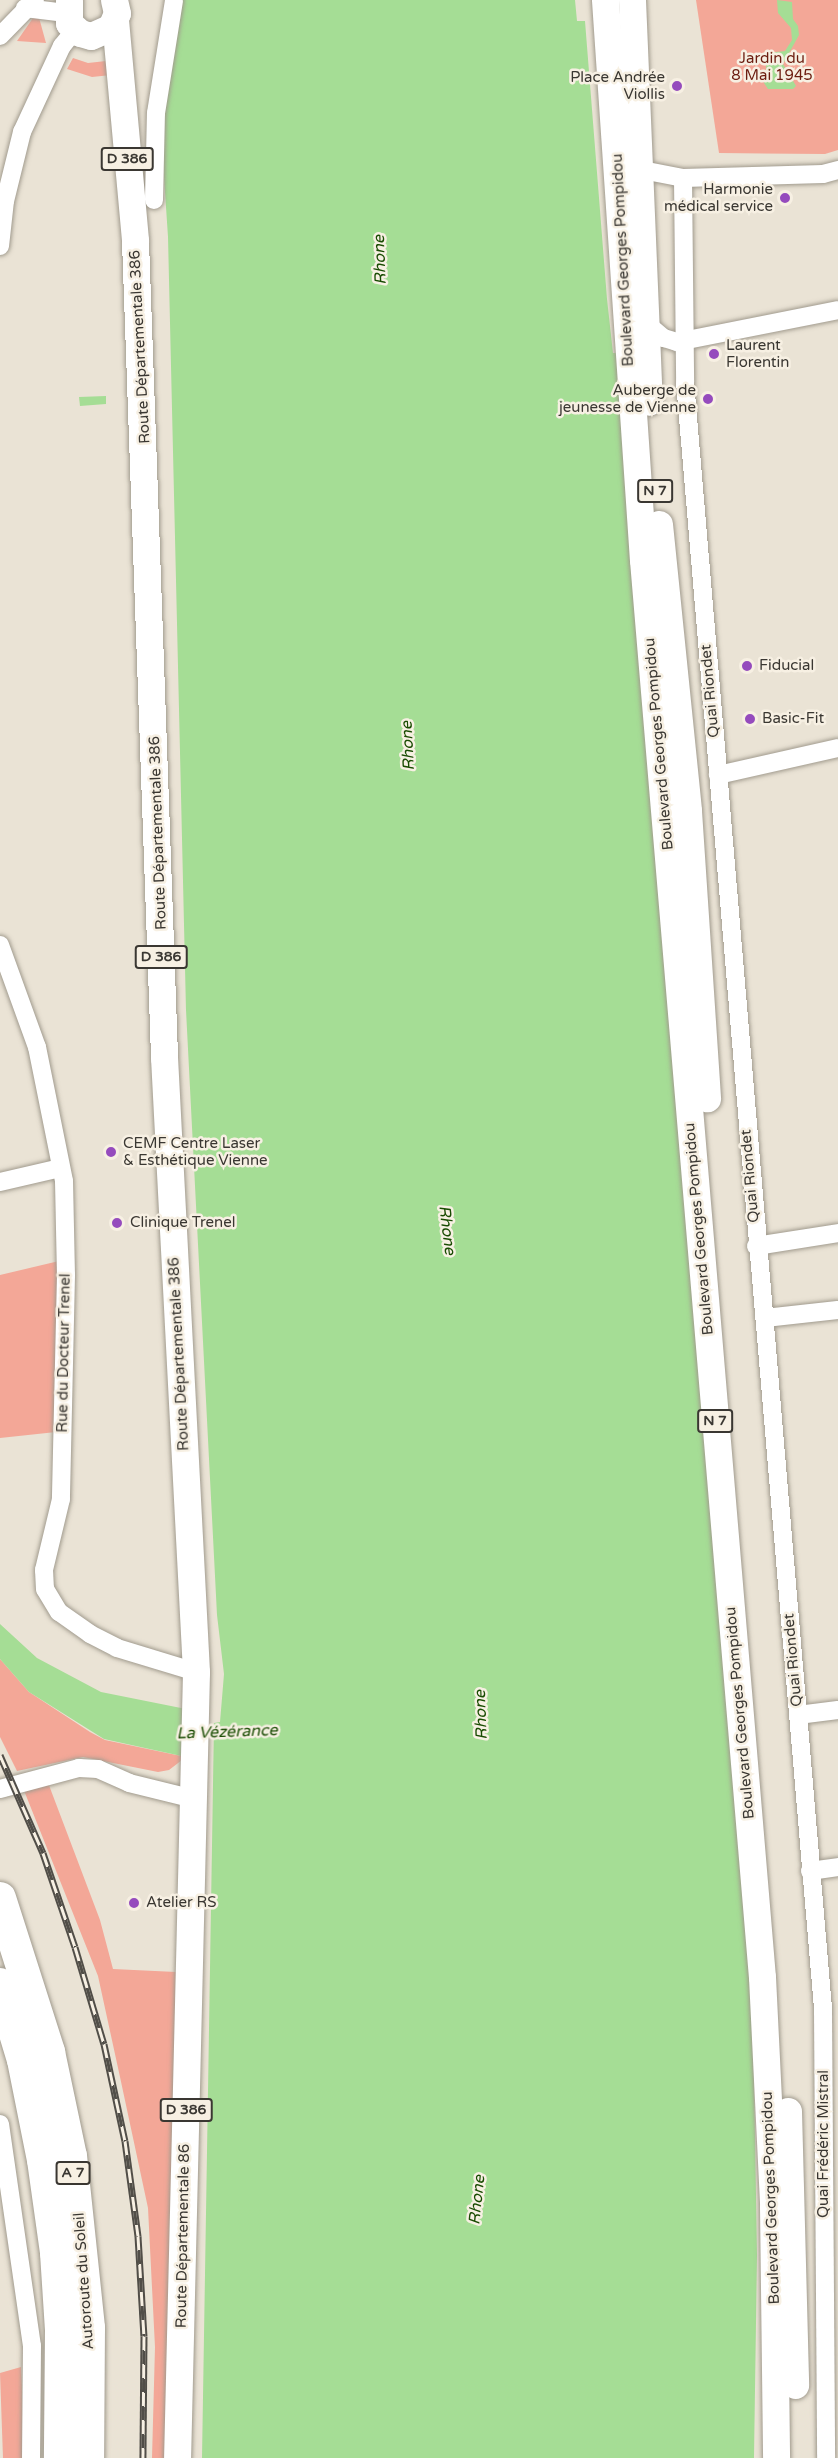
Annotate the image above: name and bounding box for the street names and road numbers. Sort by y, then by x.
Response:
road number: D 386 [100,148,154,170]
street label: Boulevard Georges Pompidou [608,153,638,367]
street label: Route Départementale 386 [126,250,154,444]
road number: N 7 [637,480,673,502]
street label: Boulevard Georges Pompidou [641,637,677,851]
street label: Quai Riondet [697,644,723,738]
street label: Route Départementale 386 [146,736,170,930]
road number: D 386 [134,946,188,968]
street label: Boulevard Georges Pompidou [681,1122,717,1336]
street label: Quai Riondet [737,1129,763,1223]
street label: Route Départementale 386 [165,1257,193,1451]
street label: Rue du Docteur Trenel [54,1273,74,1433]
road number: N 7 [697,1410,733,1432]
street label: Boulevard Georges Pompidou [722,1606,758,1820]
street label: Quai Riondet [780,1613,806,1707]
street label: Quai Frédéric Mistral [815,2070,833,2218]
street label: Boulevard Georges Pompidou [758,2091,784,2305]
road number: D 386 [159,2099,213,2121]
street label: Route Départementale 86 [172,2144,194,2328]
road number: A 7 [55,2162,91,2184]
street label: Autoroute du Soleil [70,2212,98,2350]

